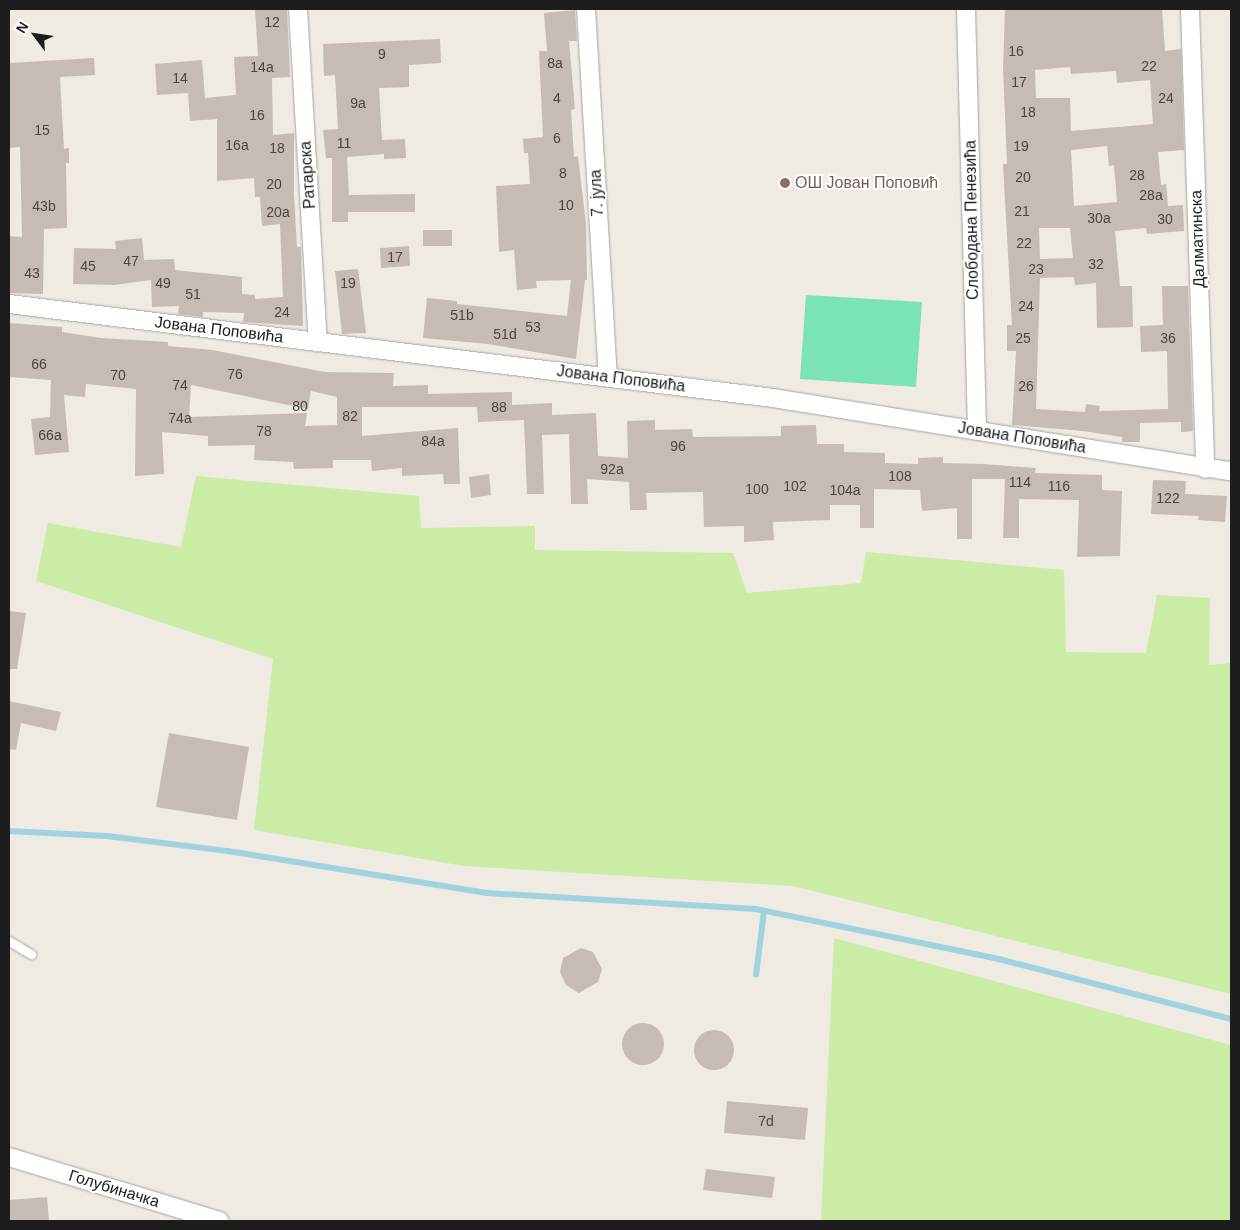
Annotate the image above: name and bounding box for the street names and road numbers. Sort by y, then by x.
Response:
street label: Ратарска [296,140,320,210]
street label: Слободана Пенезића [961,140,983,300]
street label: 7. јула [586,169,608,217]
street label: Далматинска [1187,190,1209,288]
street label: Јована Поповића [154,313,284,347]
street label: Јована Поповића [556,362,686,396]
street label: Јована Поповића [957,418,1087,458]
street label: Голубиначка [66,1166,162,1212]

